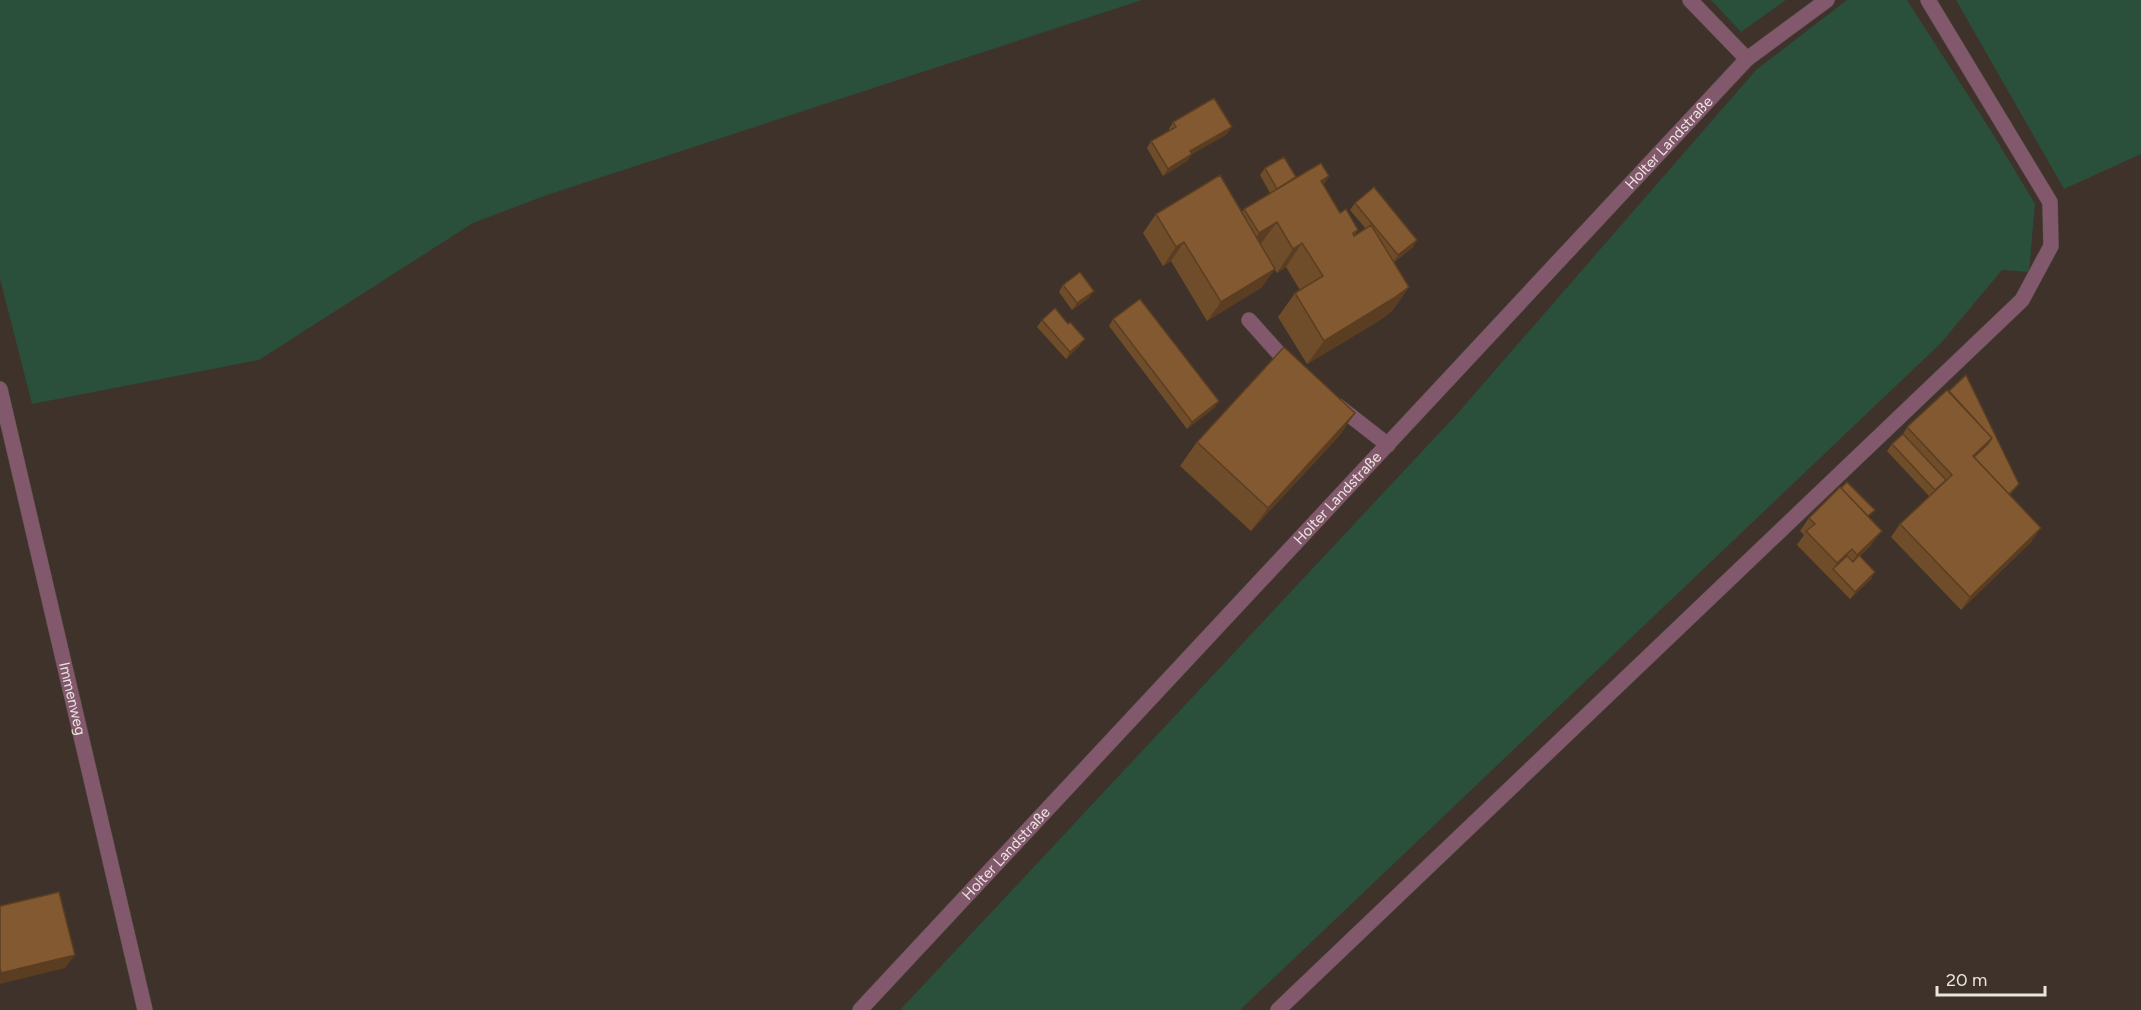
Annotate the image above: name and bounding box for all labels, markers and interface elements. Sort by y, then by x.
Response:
street label: Holter Landstraße [1621,92,1717,193]
street label: Holter Landstraße [1290,448,1385,548]
street label: Immenweg [55,660,90,737]
street label: Holter Landstraße [958,803,1054,904]
scale bar [1937,959,2045,997]
text: 20 m [1946,969,1987,991]

